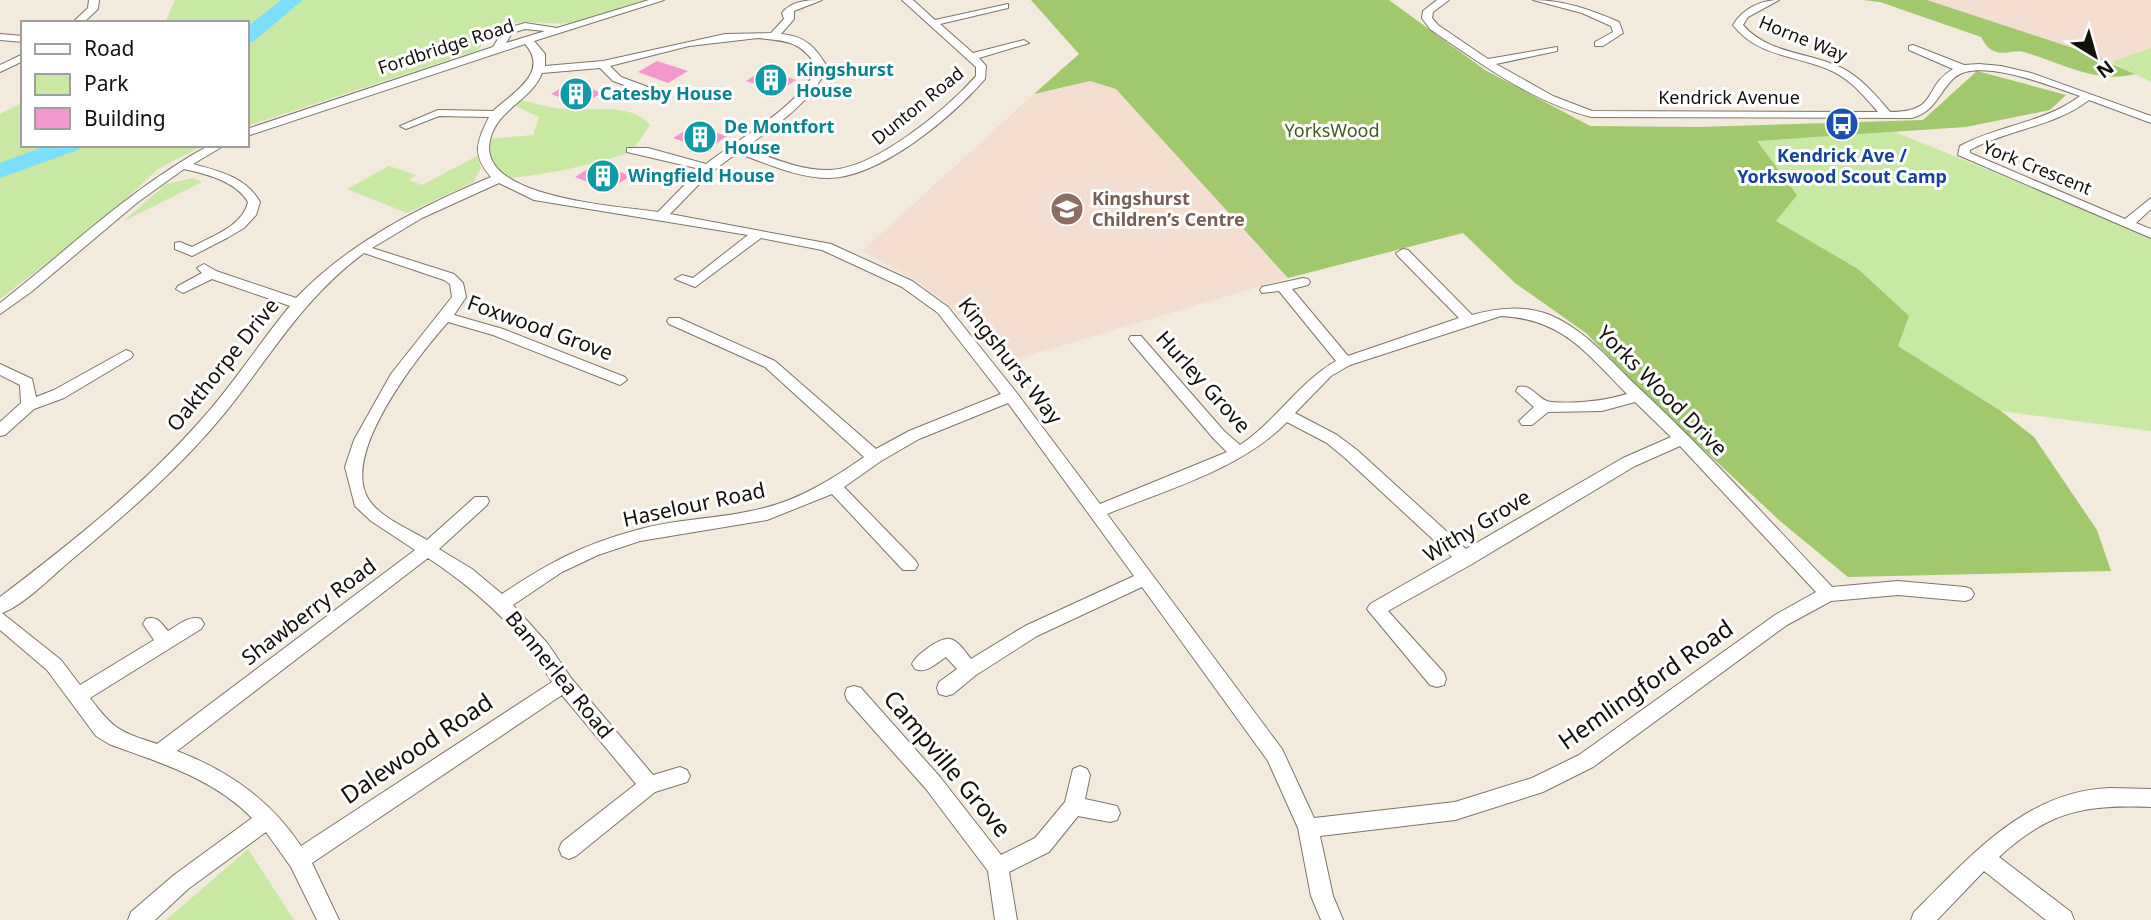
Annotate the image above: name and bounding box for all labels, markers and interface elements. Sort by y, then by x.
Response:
street label: Horne Way [1756,9,1852,67]
street label: Fordbridge Road [375,13,517,79]
legend [21,21,248,147]
north arrow [2060,21,2130,91]
text: Road [84,34,134,62]
text: N [2091,55,2119,85]
place label: Kingshurst House [796,57,894,102]
building icon: Kingshurst House [752,61,790,99]
street label: Dunton Road [866,61,968,150]
text: Park [84,69,129,97]
building icon: Catesby House [557,75,595,113]
place label: Catesby House [600,81,732,105]
street label: Kendrick Avenue [1658,85,1800,109]
text: Building [84,104,166,132]
bus stop icon: Kendrick Ave / Yorkswood Scout Camp [1823,105,1861,143]
place label: De Montfort House [724,114,835,159]
building icon: De Montfort House [681,118,719,156]
park label: YorksWood [1284,118,1380,142]
street label: York Crescent [1979,134,2096,200]
place label: Kendrick Ave / Yorkswood Scout Camp [1737,143,1947,188]
building icon: Wingfield House [584,157,622,195]
place label: Wingfield House [628,163,775,187]
place label: Kingshurst Children’s Centre [1092,186,1245,231]
school or university icon: Kingshurst Children’s Centre [1048,190,1086,228]
street label: Foxwood Grove [464,288,617,366]
street label: Kingshurst Way [952,291,1069,430]
street label: Oakthorpe Drive [160,292,285,437]
street label: Yorks Wood Drive [1591,319,1734,462]
street label: Hurley Grove [1150,324,1257,438]
street label: Haselour Road [620,475,768,533]
street label: Withy Grove [1418,482,1535,568]
street label: Shawberry Road [235,551,381,671]
street label: Bannerlea Road [500,605,620,744]
street label: Hemlingford Road [1551,611,1739,757]
street label: Campville Grove [877,682,1019,844]
street label: Dalewood Road [334,685,499,811]

